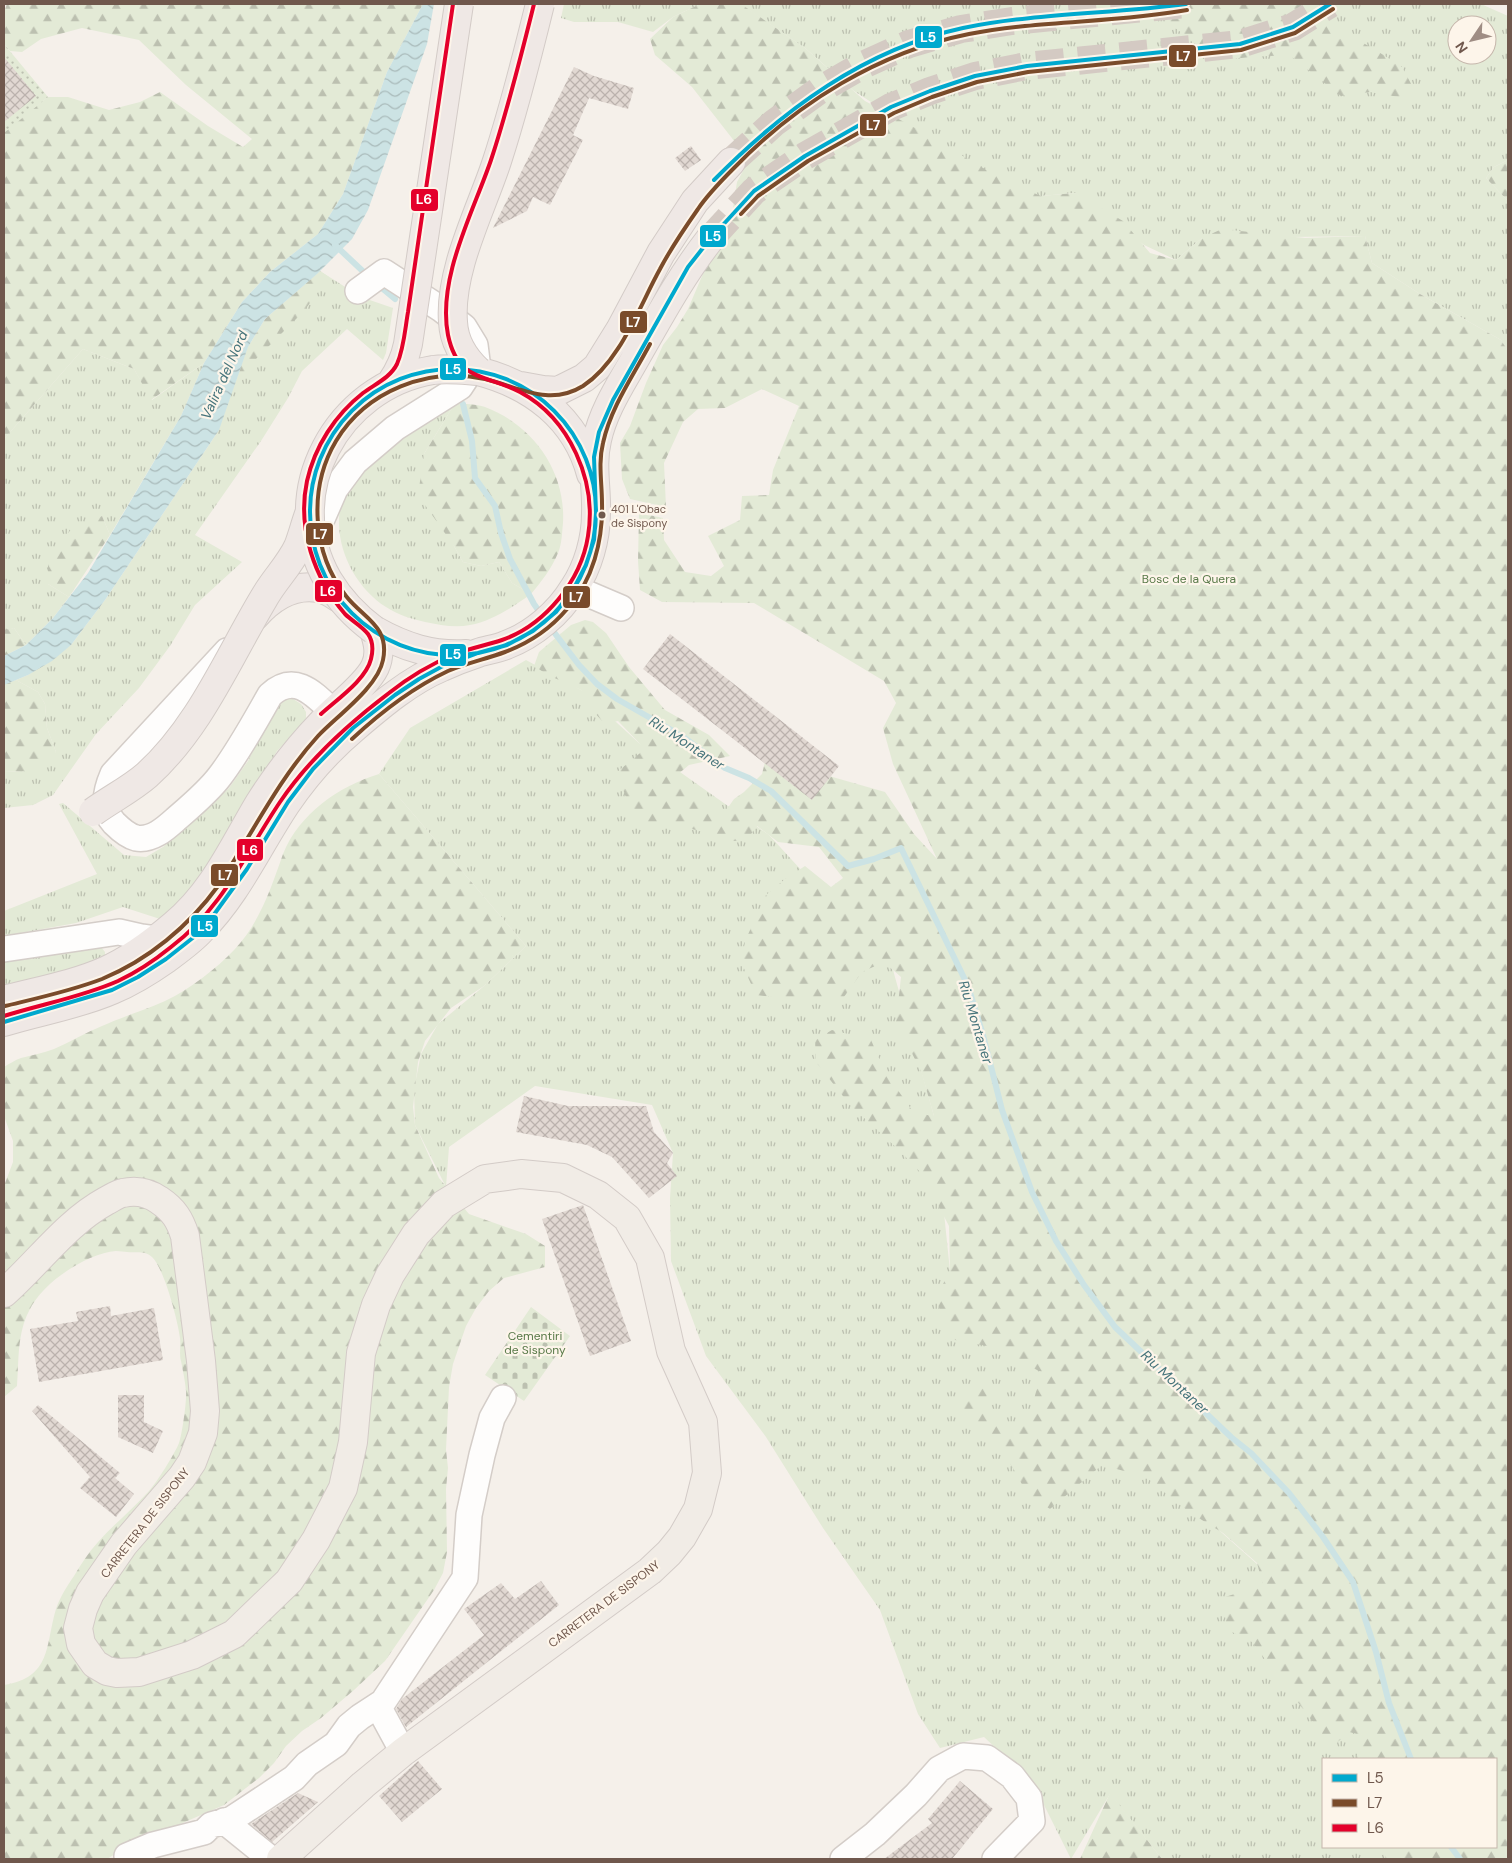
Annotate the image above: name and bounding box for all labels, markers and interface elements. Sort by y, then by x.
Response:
north arrow [1447,15,1497,65]
line badge: L5 [914,25,943,49]
text: L5 [920,28,936,46]
text: N [1451,38,1472,57]
line badge: L7 [1168,44,1197,68]
text: L7 [1176,47,1191,65]
line badge: L7 [859,113,887,137]
text: L7 [866,116,881,134]
line badge: L6 [410,188,439,212]
text: L6 [416,190,432,208]
line badge: L5 [699,224,727,248]
text: L5 [705,227,721,245]
line badge: L7 [619,310,648,334]
text: L7 [626,313,641,331]
water label: Valira del Nord [196,328,252,422]
line badge: L5 [439,357,467,381]
text: L5 [445,360,461,378]
place label: 401 L'Obac de Sispony [611,502,667,530]
marker: 401 L'Obac de Sispony [597,510,607,520]
line badge: L7 [305,522,334,546]
text: L7 [313,525,328,543]
park label: Bosc de la Quera [1142,571,1236,587]
line badge: L6 [314,579,343,603]
text: L6 [320,582,336,600]
line badge: L7 [562,585,591,609]
text: L7 [569,588,584,606]
line badge: L5 [439,643,467,667]
text: L5 [445,645,461,663]
water label: Riu Montaner [646,712,729,774]
line badge: L6 [236,838,264,862]
text: L6 [242,841,258,859]
line badge: L7 [210,863,239,887]
text: L7 [218,866,233,884]
line badge: L5 [190,914,219,938]
text: L5 [197,917,213,935]
water label: Riu Montaner [955,978,997,1067]
park label: Cementiri de Sispony [504,1328,566,1358]
water label: Riu Montaner [1137,1346,1213,1419]
street label: CARRETERA DE SISPONY [97,1465,193,1581]
street label: CARRETERA DE SISPONY [545,1557,663,1651]
legend [1322,1758,1497,1848]
text: L5 [1367,1768,1384,1788]
text: L7 [1367,1793,1382,1813]
text: L6 [1367,1818,1384,1838]

